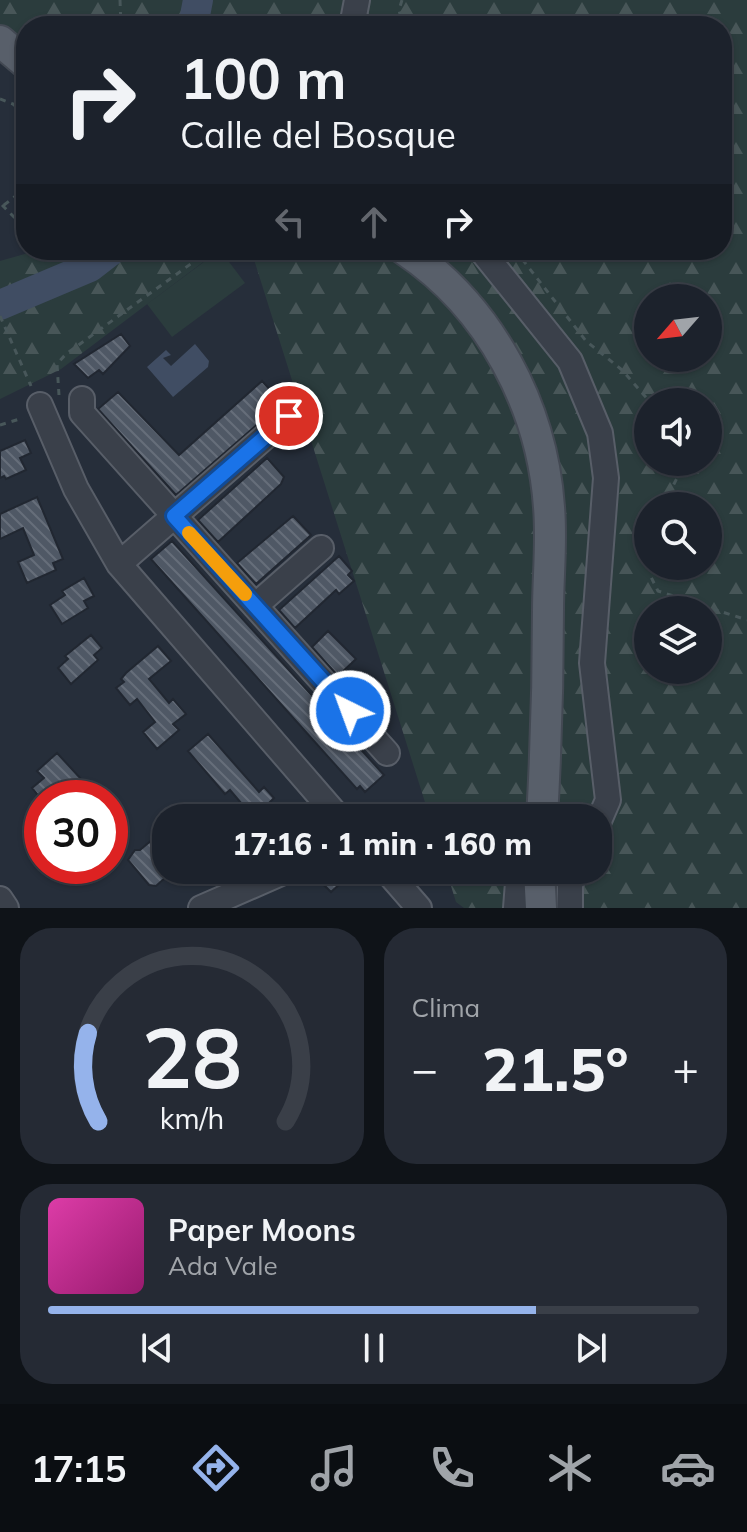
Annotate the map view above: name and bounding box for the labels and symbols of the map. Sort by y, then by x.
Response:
north arrow [634,284,722,372]
pin [255,382,323,450]
position arrow [308,669,392,753]
speed limit sign: 30 [24,780,128,884]

